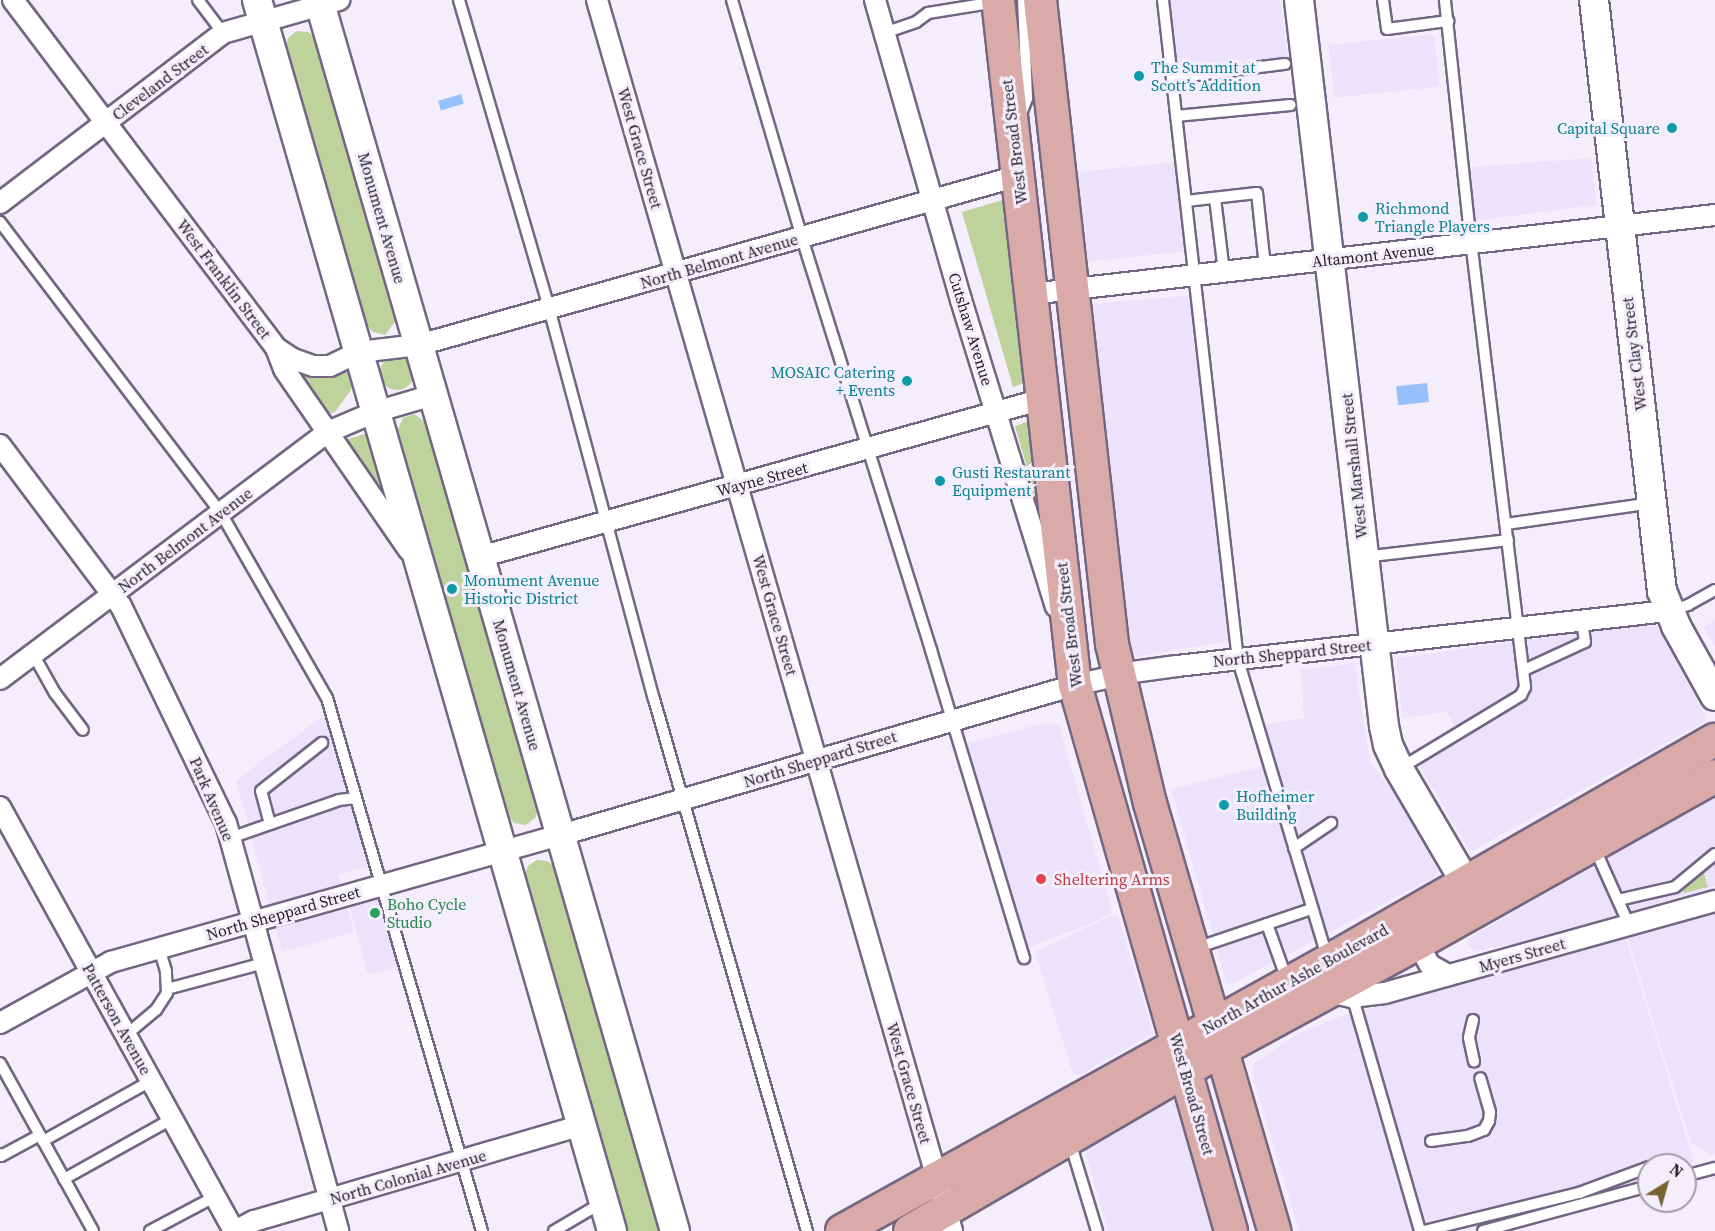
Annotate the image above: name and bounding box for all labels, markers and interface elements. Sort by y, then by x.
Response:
street label: Cleveland Street [108,40,212,124]
place label: The Summit at Scott’s Addition [1151,57,1261,95]
marker: The Summit at Scott’s Addition [1132,69,1146,83]
street label: West Broad Street [997,78,1031,206]
street label: West Grace Street [614,85,666,211]
place label: Capital Square [1557,118,1660,138]
marker: Capital Square [1665,121,1679,135]
street label: Monument Avenue [354,150,410,286]
place label: Richmond Triangle Players [1375,198,1490,236]
marker: Richmond Triangle Players [1356,210,1370,224]
street label: West Franklin Street [173,215,275,343]
street label: North Belmont Avenue [638,229,800,293]
street label: Altamont Avenue [1311,239,1435,271]
street label: Cutshaw Avenue [945,270,997,388]
street label: West Clay Street [1618,296,1650,412]
place label: MOSAIC Catering + Events [771,362,895,400]
marker: MOSAIC Catering + Events [900,374,914,388]
street label: West Marshall Street [1337,392,1371,540]
street label: Wayne Street [714,458,810,500]
place label: Gusti Restaurant Equipment [952,462,1070,500]
marker: Gusti Restaurant Equipment [933,474,947,488]
street label: North Belmont Avenue [114,483,256,597]
street label: West Grace Street [749,552,801,678]
street label: West Broad Street [1052,561,1086,689]
place label: Monument Avenue Historic District [464,570,599,608]
marker: Monument Avenue Historic District [445,582,459,596]
street label: Monument Avenue [489,617,545,753]
street label: North Sheppard Street [1212,635,1372,671]
street label: North Sheppard Street [741,727,899,791]
street label: Park Avenue [186,754,238,844]
place label: Hofheimer Building [1236,786,1314,824]
marker: Hofheimer Building [1217,798,1231,812]
place label: Sheltering Arms [1054,869,1170,889]
marker: Sheltering Arms [1032,870,1050,888]
street label: North Sheppard Street [204,882,362,944]
place label: Boho Cycle Studio [387,894,466,932]
marker: Boho Cycle Studio [368,906,382,920]
street label: North Arthur Ashe Boulevard [1199,920,1391,1038]
street label: Myers Street [1477,934,1567,976]
street label: Patterson Avenue [78,960,156,1078]
street label: West Grace Street [883,1020,935,1146]
street label: West Broad Street [1165,1031,1219,1157]
street label: North Colonial Avenue [328,1145,488,1209]
north arrow [1637,1153,1697,1213]
text: N [1665,1158,1688,1183]

